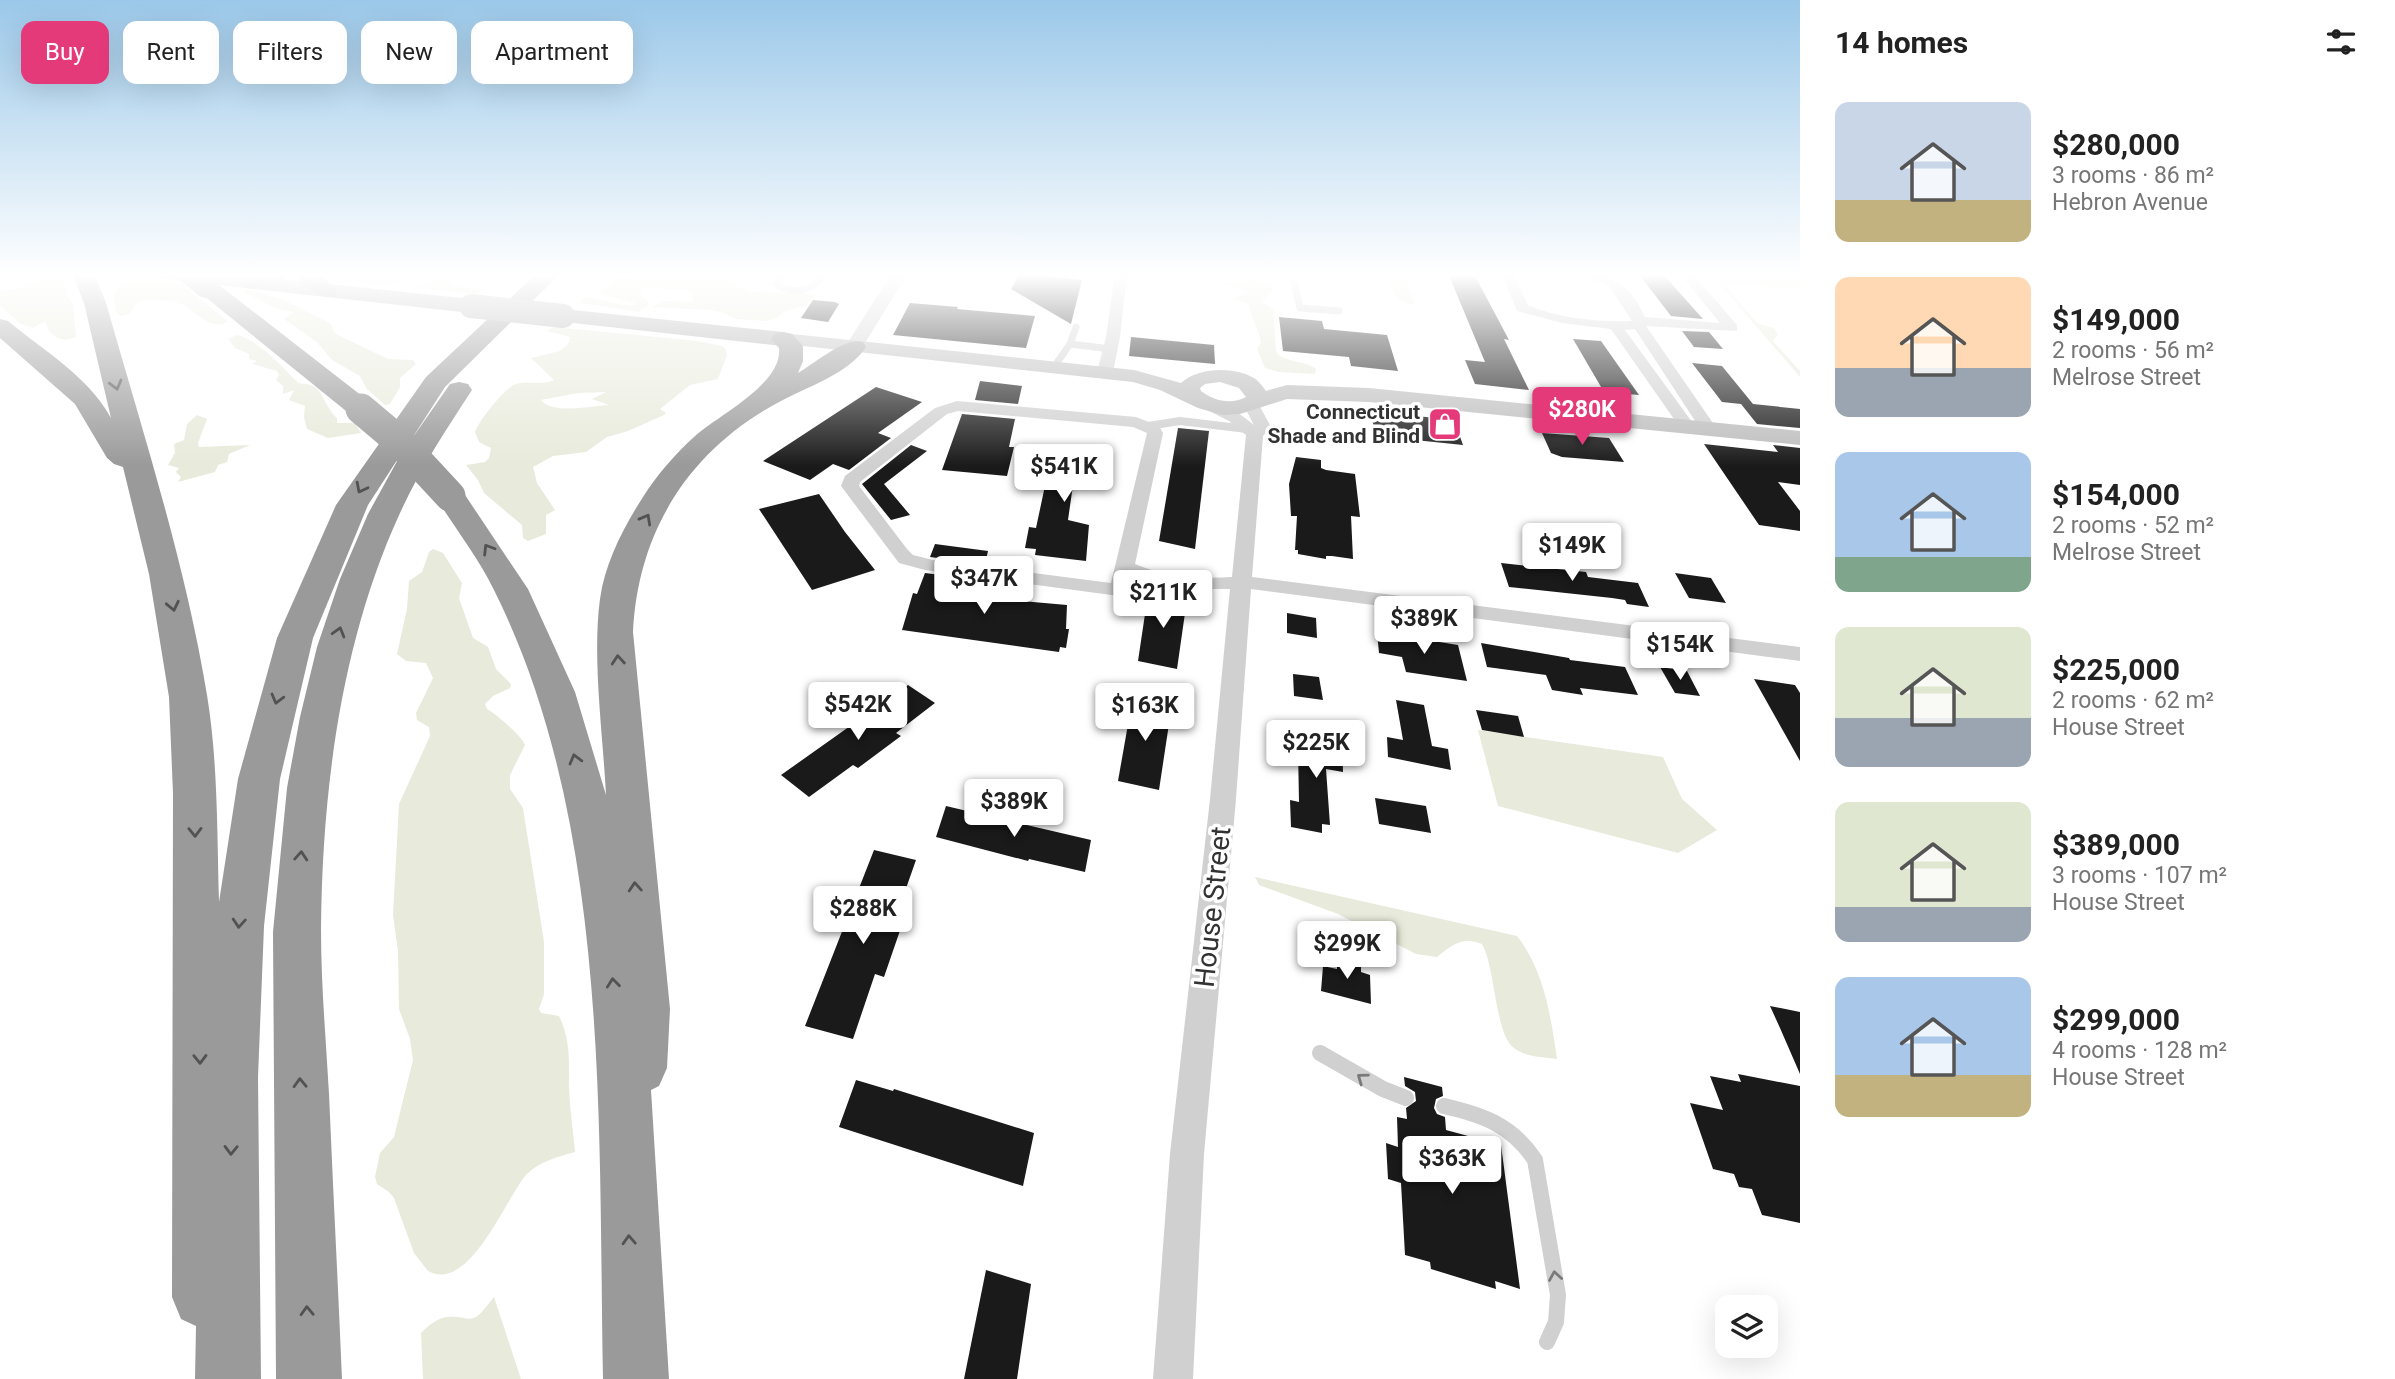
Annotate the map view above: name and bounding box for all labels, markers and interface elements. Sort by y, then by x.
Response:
chip: Buy [21,21,109,84]
chip: Rent [123,21,219,84]
chip: Filters [233,21,347,84]
chip: New [361,21,457,84]
chip: Apartment [471,21,633,84]
icon: filters [2322,23,2360,61]
text: 14 homes [1835,25,1968,60]
text: $280,000 [2052,127,2180,162]
icon: home [1891,130,1975,214]
text: 3 rooms · 86 m² [2052,162,2214,189]
text: Hebron Avenue [2052,189,2208,216]
text: $149,000 [2052,302,2180,337]
icon: home [1891,305,1975,389]
text: 2 rooms · 56 m² [2052,337,2214,364]
text: Melrose Street [2052,364,2201,391]
one-way arrow [108,379,122,391]
pin: $280K [1533,388,1631,447]
text: $280K [1548,396,1616,423]
place label: Connecticut Shade and Blind [1268,400,1420,448]
shop icon: Connecticut Shade and Blind [1426,405,1464,443]
pin: $541K [1015,444,1113,504]
text: $541K [1030,453,1098,480]
text: $154,000 [2052,477,2180,512]
icon: home [1891,480,1975,564]
one-way arrow [356,481,370,494]
text: 2 rooms · 52 m² [2052,512,2214,539]
one-way arrow [638,514,651,526]
pin: $149K [1523,524,1621,583]
text: $149K [1538,532,1606,559]
text: Melrose Street [2052,539,2201,566]
one-way arrow [484,544,497,557]
pin: $347K [935,556,1033,616]
text: $347K [950,565,1018,592]
pin: $211K [1114,570,1212,630]
text: $211K [1129,579,1197,606]
pin: $389K [1375,596,1473,656]
one-way arrow [164,600,179,612]
text: $389K [1390,605,1458,632]
pin: $154K [1631,622,1729,682]
one-way arrow [330,626,345,638]
text: $154K [1646,631,1714,658]
text: $225,000 [2052,652,2180,687]
one-way arrow [611,654,626,665]
icon: home [1891,655,1975,739]
pin: $542K [809,682,907,742]
pin: $163K [1096,684,1194,743]
text: 2 rooms · 62 m² [2052,687,2214,714]
text: $542K [824,691,892,718]
text: $163K [1111,692,1179,719]
one-way arrow [271,693,285,705]
text: House Street [2052,714,2185,741]
pin: $225K [1267,720,1365,780]
text: $225K [1282,729,1350,756]
one-way arrow [569,753,583,765]
pin: $389K [965,780,1063,839]
text: $389K [980,788,1048,815]
street label: House Street [1188,825,1237,989]
one-way arrow [187,827,203,837]
text: $389,000 [2052,827,2180,862]
icon: home [1891,830,1975,914]
one-way arrow [293,850,308,861]
text: 3 rooms · 107 m² [2052,862,2227,889]
one-way arrow [628,881,643,892]
pin: $288K [814,886,912,946]
text: House Street [2052,889,2185,916]
text: $288K [829,895,897,922]
one-way arrow [232,918,247,929]
pin: $299K [1298,922,1396,981]
text: $299K [1313,930,1381,957]
one-way arrow [606,977,621,988]
text: $299,000 [2052,1002,2180,1037]
icon: home [1891,1005,1975,1089]
text: 4 rooms · 128 m² [2052,1037,2227,1064]
one-way arrow [192,1054,208,1065]
text: House Street [2052,1064,2185,1091]
one-way arrow [1357,1074,1370,1086]
one-way arrow [292,1078,308,1088]
pin: $363K [1403,1136,1501,1196]
one-way arrow [224,1145,239,1156]
text: $363K [1418,1145,1486,1172]
one-way arrow [622,1234,637,1245]
one-way arrow [1548,1270,1563,1282]
map controls [1715,1295,1778,1358]
button: layers [1715,1295,1778,1358]
one-way arrow [299,1305,314,1316]

